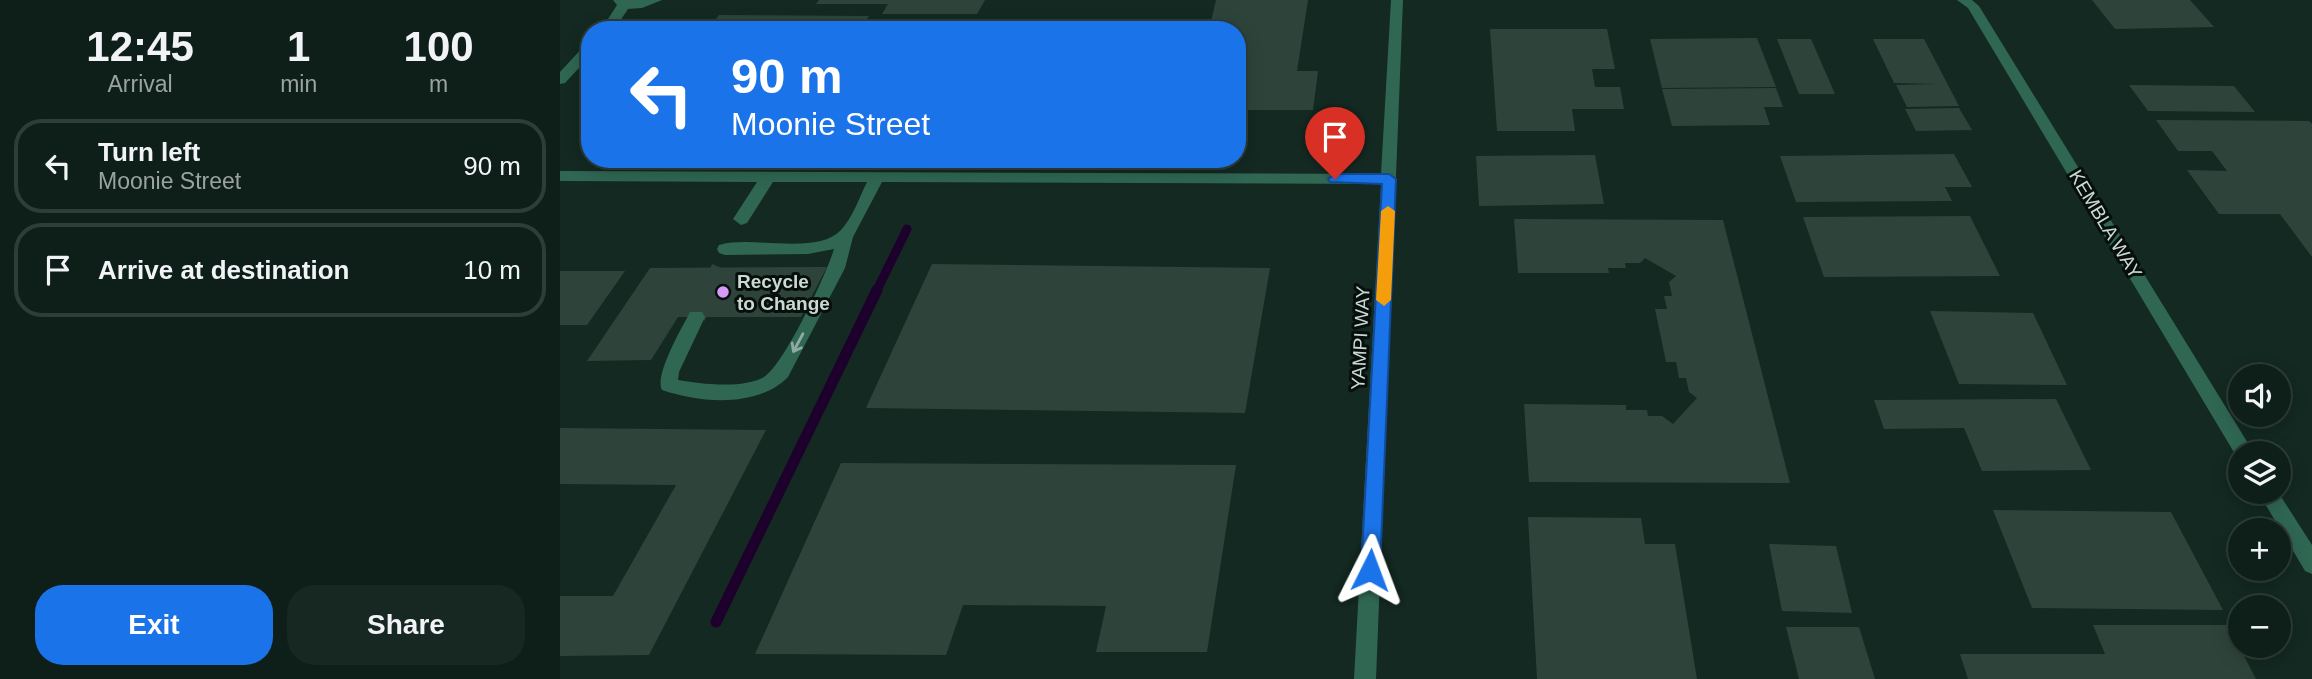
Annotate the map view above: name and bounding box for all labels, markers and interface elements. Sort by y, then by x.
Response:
text: 12:45 [86,23,194,70]
text: 1 [287,23,310,70]
text: 100 [404,23,474,70]
icon: left [616,49,707,140]
text: 90 m [731,49,843,103]
text: Arrival [107,71,173,97]
text: min [280,71,317,97]
text: m [429,71,448,97]
text: Moonie Street [731,106,930,142]
pin [1305,107,1365,179]
icon: arrive [1316,118,1354,156]
text: Turn left [98,137,200,167]
icon: left [39,147,77,185]
text: 90 m [463,151,521,181]
street label: KEMBLA WAY [2065,166,2146,282]
text: Moonie Street [98,168,241,194]
icon: arrive [39,251,77,289]
text: Arrive at destination [98,255,349,285]
text: 10 m [463,255,521,285]
place label: Recycle to Change [737,271,830,314]
marker: Recycle to Change [715,284,731,300]
street label: YAMPI WAY [1347,285,1374,391]
one-way arrow [790,332,804,353]
map controls [2228,364,2291,658]
button: sound [2228,364,2291,427]
button: layers [2228,441,2291,504]
button: + [2228,518,2291,581]
position arrow [1333,533,1407,607]
button: Exit [35,585,273,665]
button: Share [287,585,525,665]
button: − [2228,595,2291,658]

